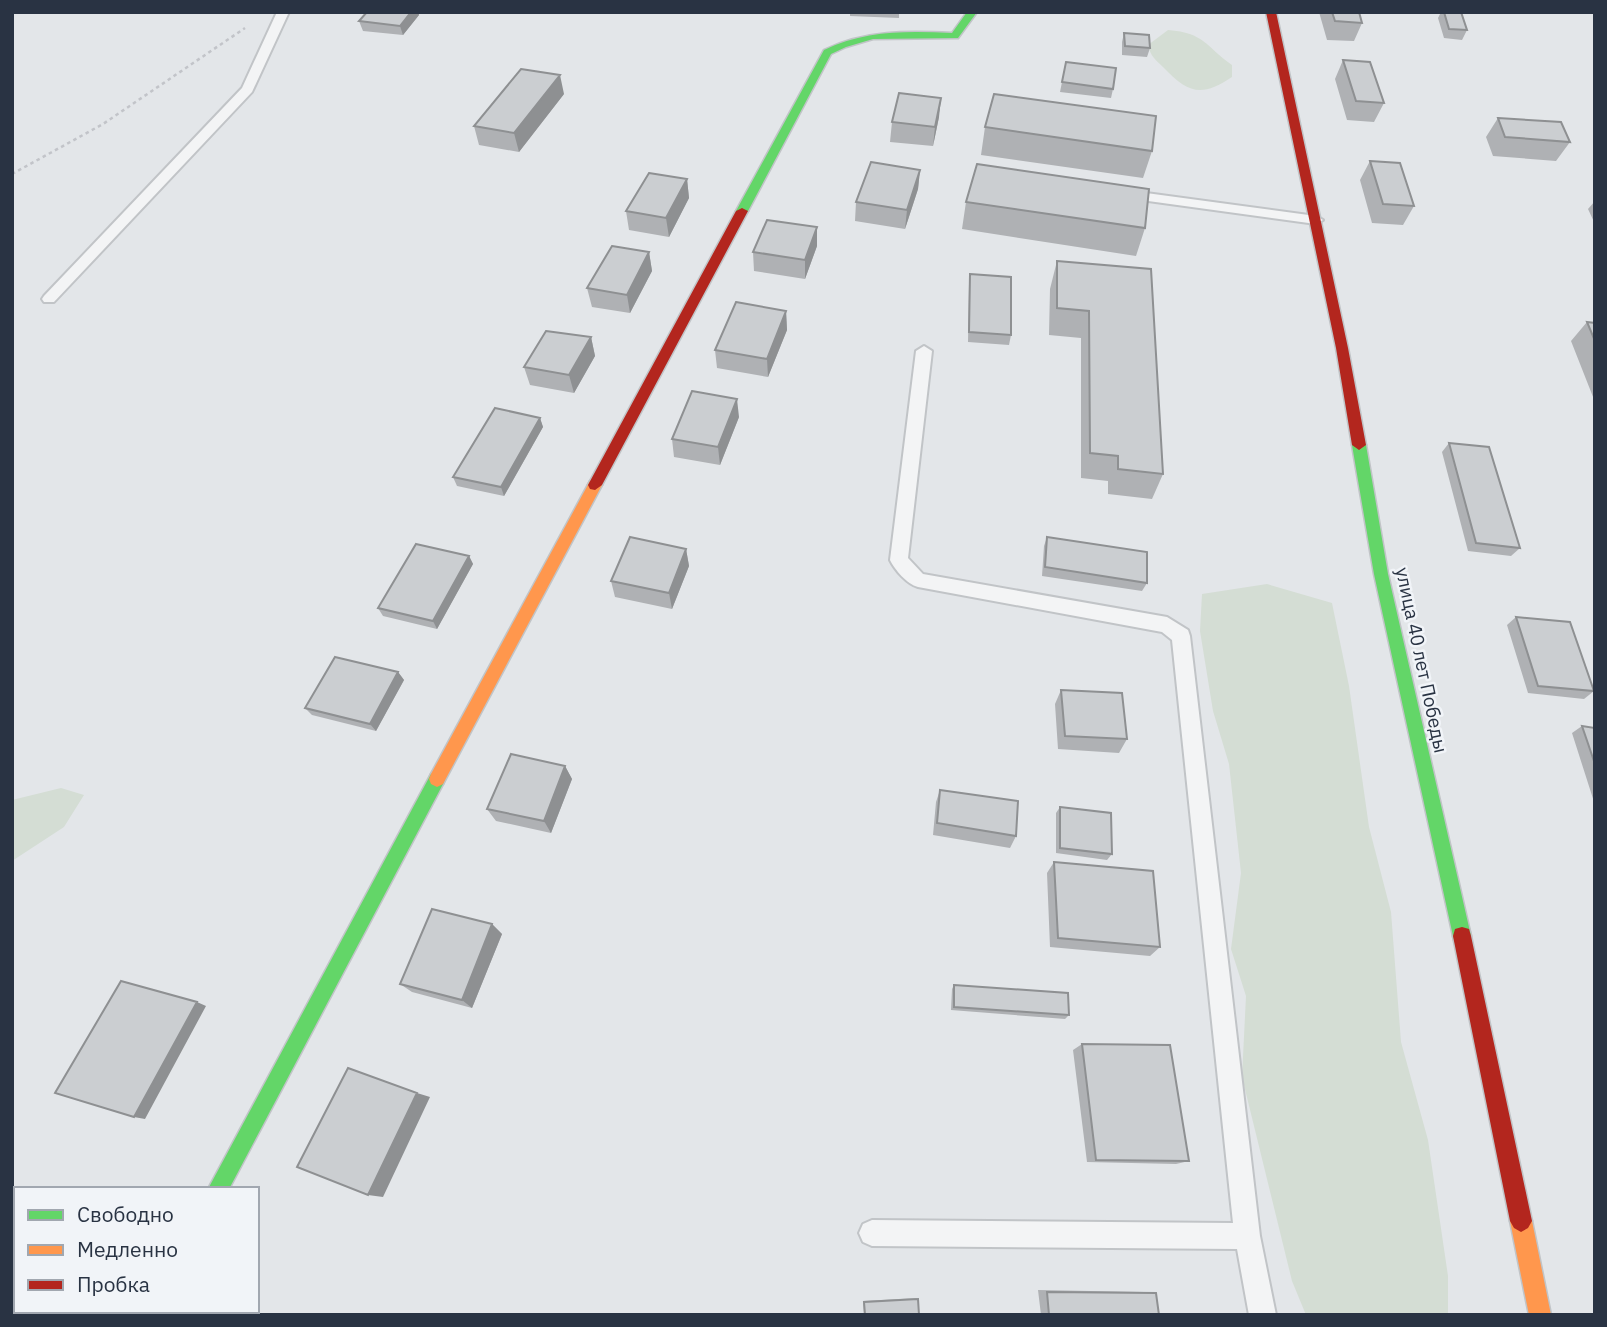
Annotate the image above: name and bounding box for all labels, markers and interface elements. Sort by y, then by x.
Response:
street label: улица 40 лет Победы [1391,565,1453,755]
legend [14,1187,259,1313]
text: Свободно [77,1200,174,1228]
text: Медленно [77,1235,178,1263]
text: Пробка [77,1270,150,1298]

